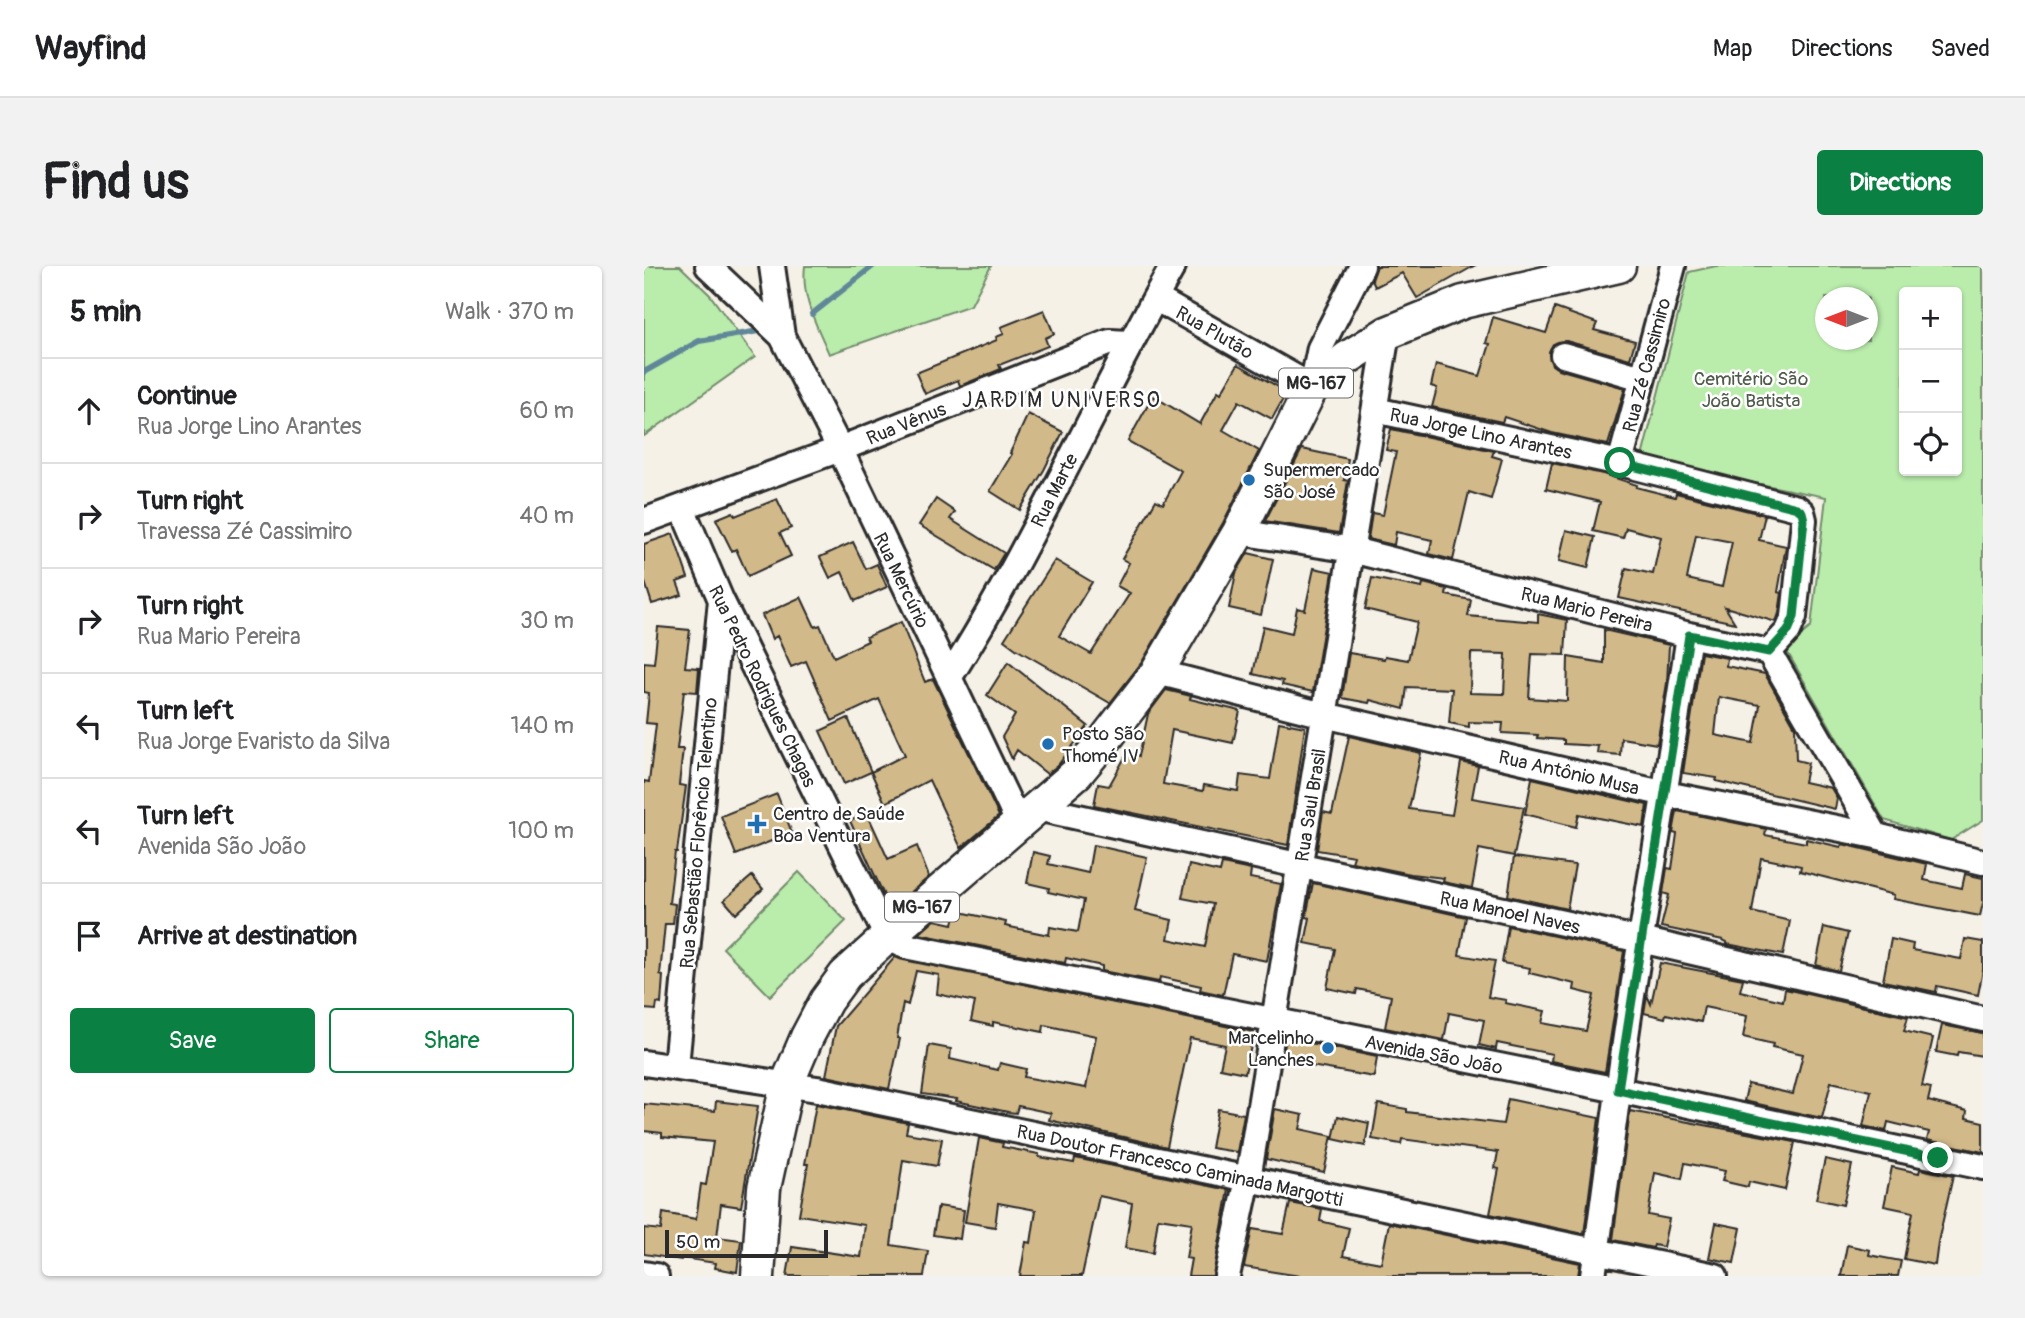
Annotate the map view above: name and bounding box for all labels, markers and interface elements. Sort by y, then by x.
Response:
text: Wayfind [35,28,147,69]
text: Map [1713,34,1753,63]
text: Directions [1791,34,1892,63]
text: Saved [1930,34,1990,63]
button: Directions [1817,150,1983,215]
text: Find us [42,152,189,213]
north arrow [1815,287,1878,350]
map controls [1899,287,1962,476]
button: + [1899,287,1962,350]
text: 5 min [70,293,141,330]
street label: Rua Zé Cassimiro [1618,295,1676,435]
text: Walk · 370 m [445,297,574,326]
street label: Rua Plutão [1171,301,1258,365]
button: − [1899,350,1962,413]
park label: Cemitério São João Batista [1694,367,1808,413]
road number: MG-167 [1279,369,1353,398]
text: Continue [137,380,237,412]
district label: JARDIM UNIVERSO [962,387,1162,414]
icon: ahead [70,392,108,430]
text: 60 m [519,396,574,425]
street label: Rua Vênus [863,397,950,451]
street label: Rua Jorge Lino Arantes [1388,403,1574,465]
text: Rua Jorge Lino Arantes [137,412,362,441]
button: locate [1899,413,1962,476]
route start [1604,447,1635,478]
street label: Rua Marte [1026,449,1084,531]
place label: Supermercado São José [1263,458,1379,504]
marker: Supermercado São José [1241,472,1257,488]
text: Turn right [137,485,243,517]
icon: right [70,497,108,535]
text: 40 m [520,501,574,530]
text: Travessa Zé Cassimiro [137,517,352,546]
street label: Rua Mercúrio [868,529,935,632]
street label: Rua Pedro Rodrigues Chagas [703,582,822,792]
street label: Rua Mario Pereira [1518,582,1655,638]
text: Turn right [137,590,243,622]
icon: right [70,602,108,640]
text: 30 m [520,606,574,635]
text: Rua Mario Pereira [137,622,301,651]
text: Turn left [137,695,233,727]
street label: Rua Sebastião Florêncio Telentino [675,697,723,970]
icon: left [70,707,108,745]
text: 140 m [511,711,574,740]
place label: Posto São Thomé IV [1062,722,1144,768]
text: Rua Jorge Evaristo da Silva [137,727,390,756]
marker: Posto São Thomé IV [1040,736,1056,752]
street label: Rua Antônio Musa [1496,745,1642,801]
street label: Rua Saul Brasil [1290,747,1332,863]
text: Turn left [137,800,233,832]
place label: Centro de Saúde Boa Ventura [773,802,905,848]
icon: left [70,812,108,850]
marker: Centro de Saúde Boa Ventura [747,814,767,834]
text: 100 m [508,816,574,845]
text: Avenida São João [137,832,306,861]
street label: Rua Manoel Naves [1437,886,1583,940]
road number: MG-167 [885,892,959,922]
icon: arrive [70,917,108,955]
text: Arrive at destination [137,920,357,952]
button: Save [70,1008,315,1073]
button: Share [329,1008,574,1073]
place label: Marcelinho Lanches [1228,1026,1314,1072]
street label: Avenida São João [1363,1030,1505,1080]
marker: Marcelinho Lanches [1320,1040,1336,1056]
street label: Rua Doutor Francesco Caminada Margotti [1014,1120,1345,1212]
route end [1922,1142,1953,1173]
scale bar [665,1227,828,1259]
text: 50 m [676,1230,720,1254]

